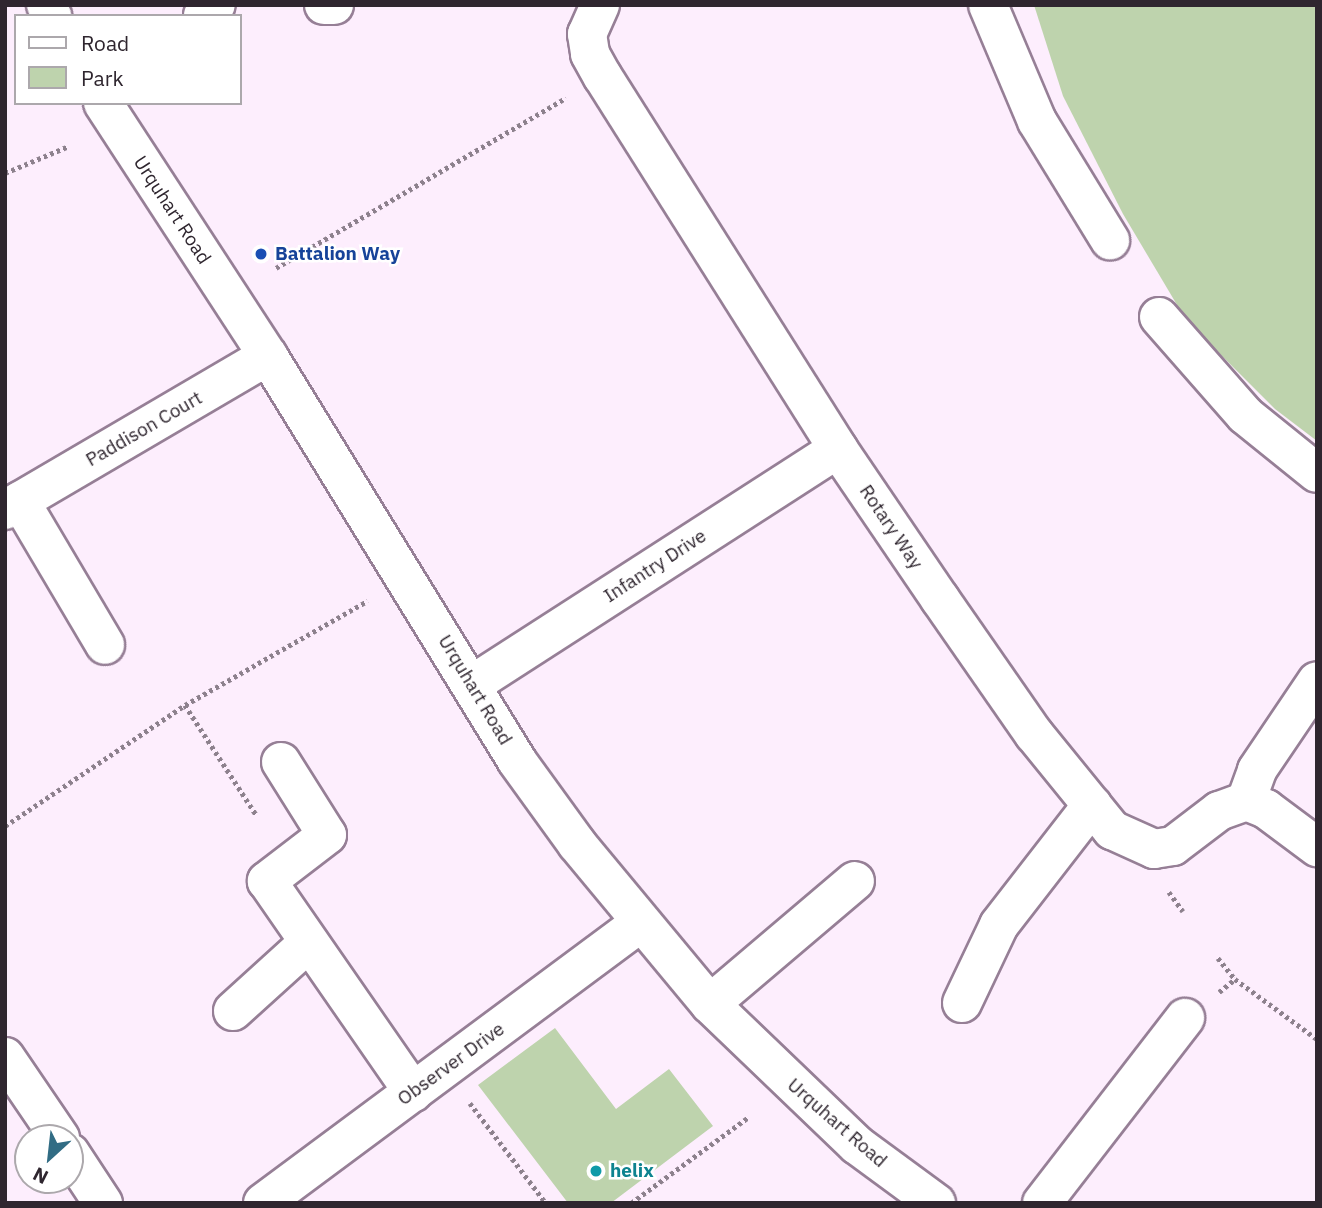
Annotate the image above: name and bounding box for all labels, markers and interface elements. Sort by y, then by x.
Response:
legend [14,14,242,105]
text: Road [81,29,129,57]
text: Park [81,64,124,92]
street label: Urquhart Road [129,152,215,268]
place label: Battalion Way [275,243,400,265]
marker: Battalion Way [253,246,269,262]
street label: Paddison Court [82,387,206,471]
street label: Rotary Way [855,481,927,573]
street label: Infantry Drive [600,524,710,608]
street label: Urquhart Road [433,631,517,749]
street label: Observer Drive [393,1018,509,1110]
street label: Urquhart Road [783,1074,891,1172]
north arrow [14,1124,84,1194]
place label: helix [610,1160,654,1182]
text: N [29,1162,52,1190]
marker: helix [588,1163,604,1179]

